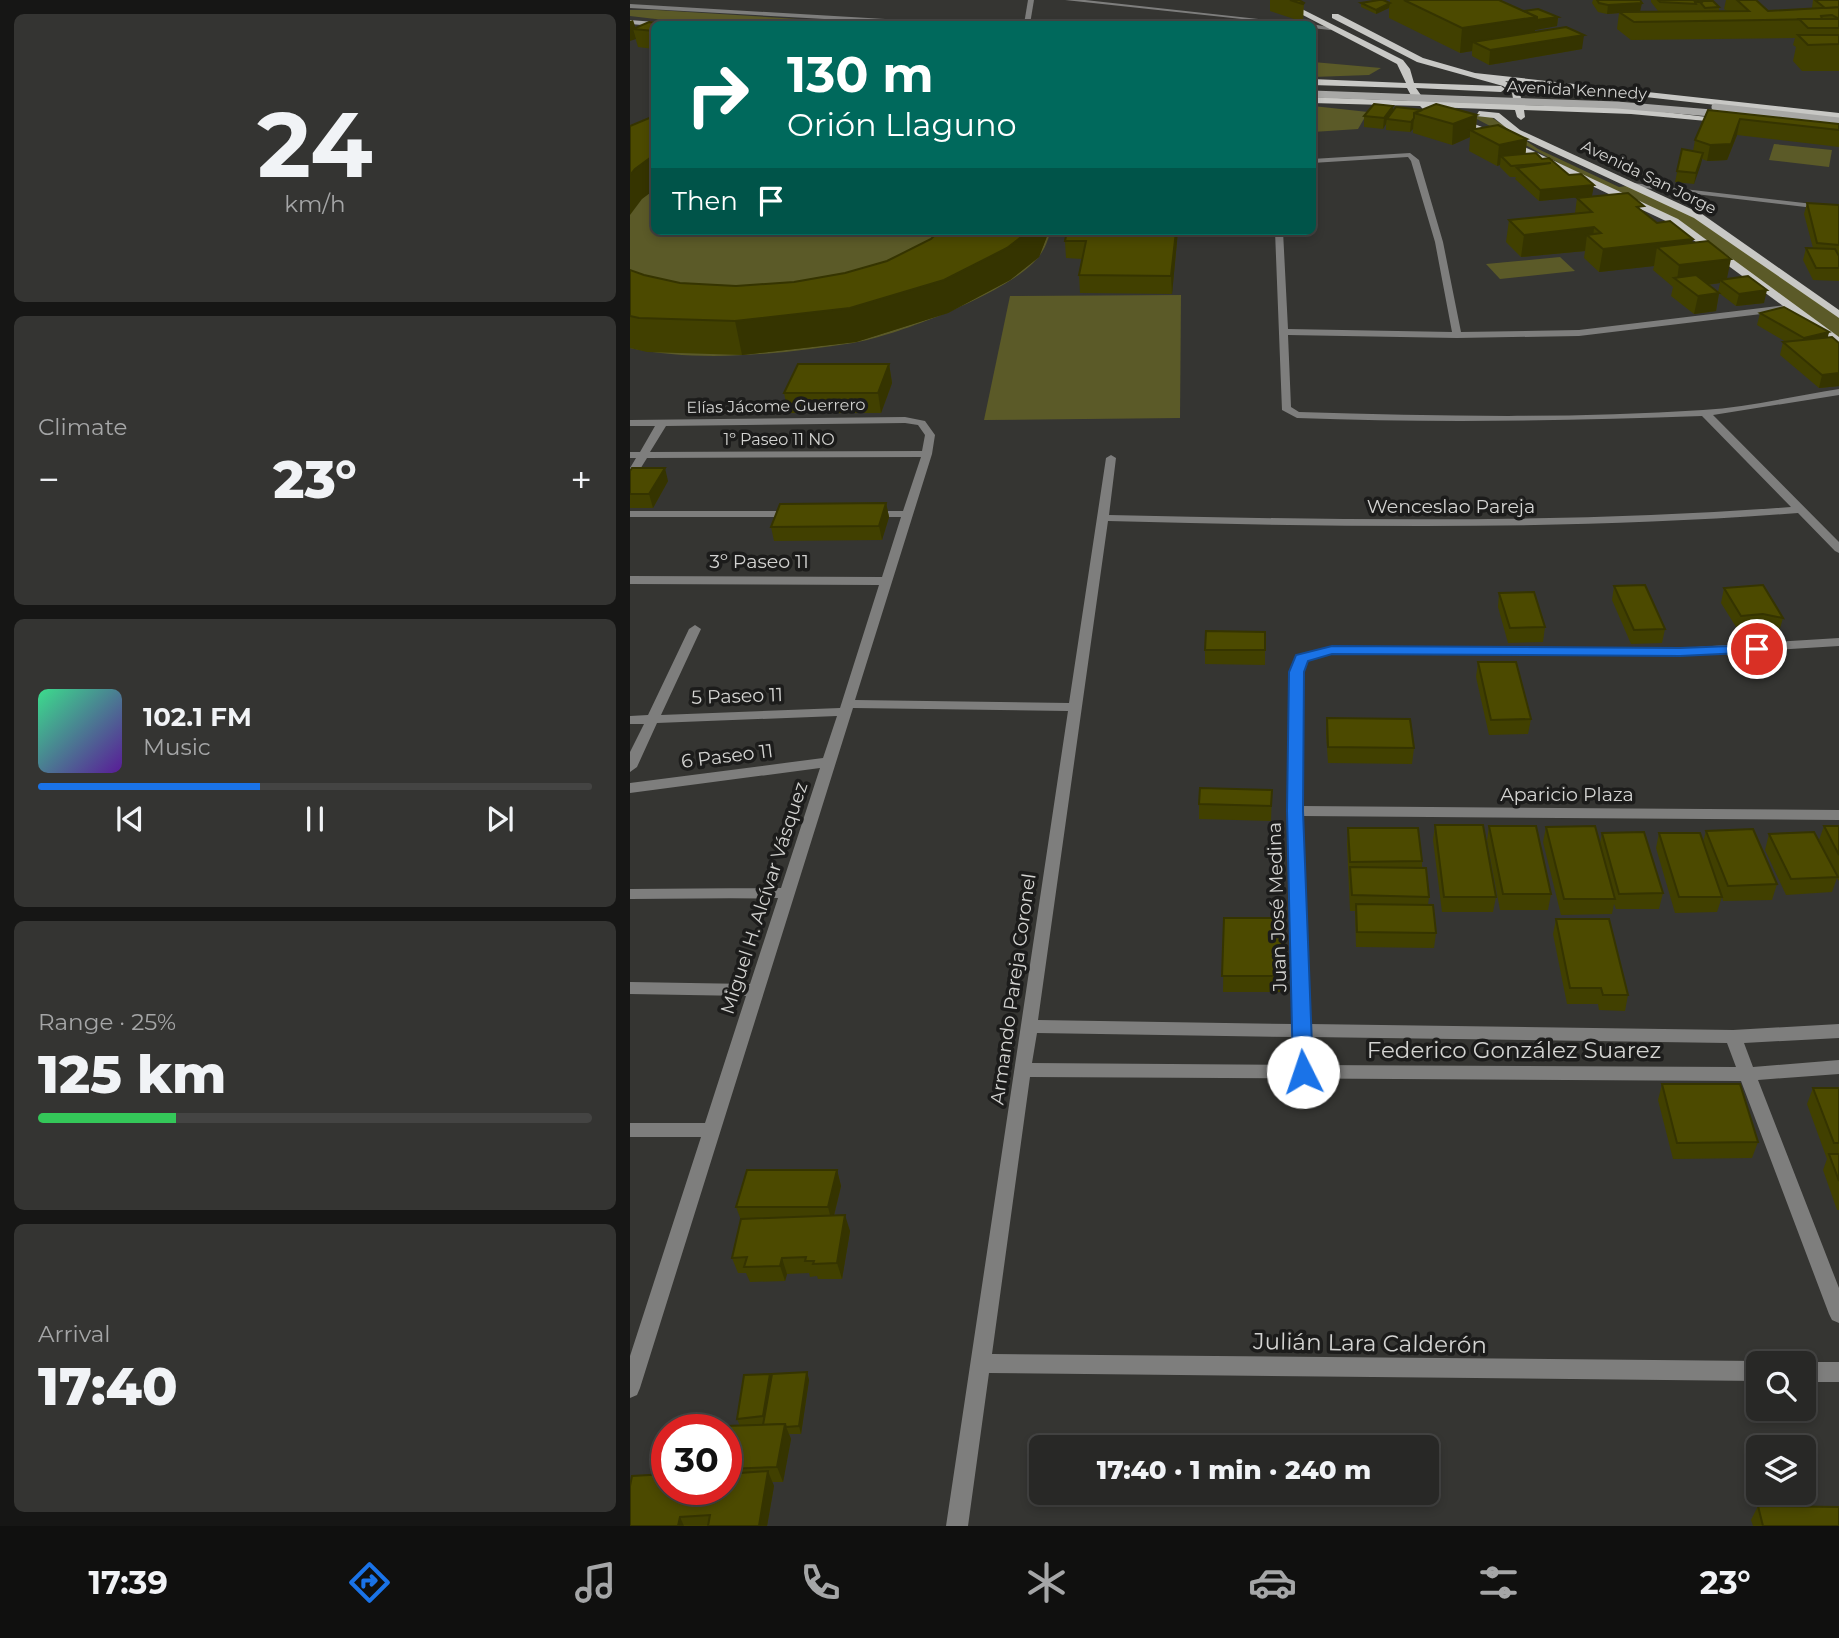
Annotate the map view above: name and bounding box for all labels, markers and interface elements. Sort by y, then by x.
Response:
text: 130 m [787,45,934,104]
icon: right [672,49,763,140]
street label: Avenida Kennedy [1507,77,1648,103]
text: 24 [257,89,373,200]
text: Orión Llaguno [787,105,1017,144]
street label: Avenida San Jorge [1578,136,1720,218]
icon: arrive [752,182,790,220]
text: Then [672,185,738,217]
text: km/h [284,190,346,218]
street label: Elías Jácome Guerrero [686,395,866,417]
text: Climate [38,413,127,441]
street label: 1º Paseo 11 NO [723,430,835,449]
text: 23° [273,448,357,511]
text: − [38,456,60,503]
text: + [570,456,592,503]
street label: Wenceslao Pareja [1367,495,1535,518]
street label: 3º Paseo 11 [709,550,809,573]
pin [1727,619,1787,679]
icon: arrive [1738,630,1776,668]
street label: 5 Paseo 11 [691,683,783,709]
text: 102.1 FM [143,701,252,733]
text: Music [143,733,211,761]
street label: 6 Paseo 11 [680,739,774,773]
street label: Miguel H. Alcívar Vásquez [716,779,812,1017]
street label: Aparicio Plaza [1500,783,1634,806]
icon: previous [111,800,149,838]
icon: pause [296,800,334,838]
icon: next [481,800,519,838]
street label: Juan José Medina [1263,822,1291,993]
street label: Armando Pareja Coronel [985,872,1041,1106]
text: Range · 25% [38,1008,176,1036]
position arrow [1266,1035,1340,1109]
street label: Federico González Suarez [1367,1036,1661,1064]
text: 125 km [38,1043,226,1106]
text: Arrival [38,1320,111,1348]
street label: Julián Lara Calderón [1252,1327,1487,1359]
map controls [1746,1351,1816,1505]
button: search [1746,1351,1816,1421]
text: 17:40 [38,1355,178,1418]
speed limit sign: 30 [651,1414,742,1505]
button: layers [1746,1435,1816,1505]
text: 17:40 · 1 min · 240 m [1097,1454,1371,1486]
icon: directions [345,1558,394,1607]
icon: music [571,1558,620,1607]
icon: phone [796,1558,845,1607]
icon: climate [1022,1558,1071,1607]
icon: car [1248,1558,1297,1607]
icon: filters [1474,1558,1523,1607]
text: 17:39 [88,1563,168,1602]
text: 23° [1700,1563,1751,1602]

